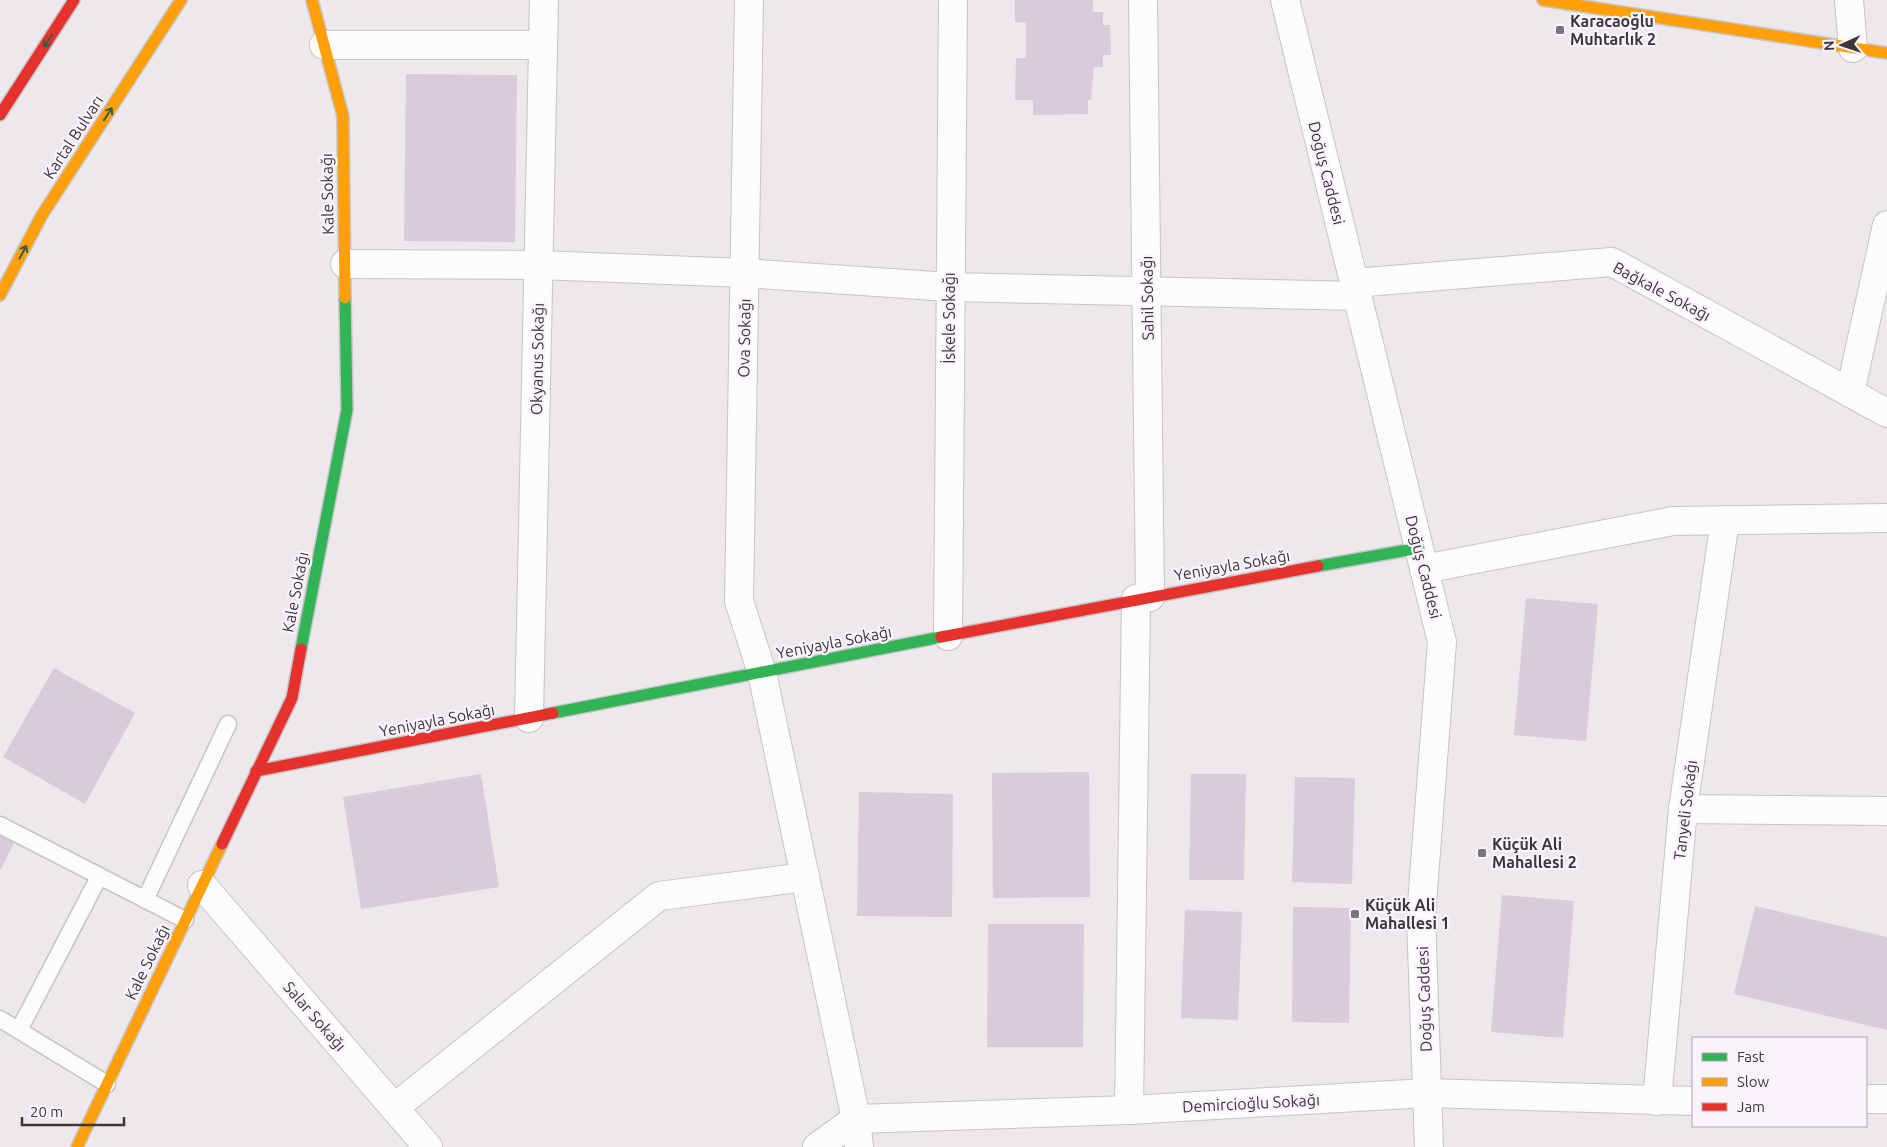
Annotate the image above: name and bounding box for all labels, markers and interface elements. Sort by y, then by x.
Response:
place label: Karacaoğlu Muhtarlık 2 [1570,12,1656,48]
north arrow [1817,20,1867,70]
marker: Karacaoğlu Muhtarlık 2 [1554,24,1566,36]
one-way arrow [42,34,53,48]
text: N [1821,40,1837,51]
street label: Kartal Bulvarı [39,92,107,182]
one-way arrow [103,107,113,121]
street label: Doğuş Caddesi [1305,119,1349,227]
street label: Kale Sokağı [317,153,337,235]
one-way arrow [19,245,28,260]
street label: Sahil Sokağı [1137,256,1157,340]
street label: Bağkale Sokağı [1610,258,1714,324]
street label: İskele Sokağı [940,272,958,364]
street label: Ova Sokağı [734,298,754,378]
street label: Okyanus Sokağı [527,303,547,415]
street label: Doğuş Caddesi [1402,513,1446,621]
street label: Yeniyayla Sokağı [1173,546,1291,584]
street label: Kale Sokağı [278,550,312,634]
street label: Yeniyayla Sokağı [775,622,893,662]
street label: Yeniyayla Sokağı [378,700,496,740]
street label: Tanyeli Sokağı [1670,759,1700,861]
place label: Küçük Ali Mahallesi 2 [1492,835,1577,871]
marker: Küçük Ali Mahallesi 2 [1476,847,1488,859]
place label: Küçük Ali Mahallesi 1 [1365,896,1450,932]
marker: Küçük Ali Mahallesi 1 [1349,908,1361,920]
street label: Kale Sokağı [121,921,173,1003]
street label: Doğuş Caddesi [1413,946,1435,1052]
street label: Salar Sokağı [280,978,350,1054]
legend [1692,1037,1867,1127]
text: Fast [1737,1048,1765,1065]
text: Slow [1737,1073,1770,1090]
street label: Demircioğlu Sokağı [1182,1090,1320,1116]
scale bar [22,1094,125,1126]
text: Jam [1737,1098,1765,1115]
text: 20 m [30,1103,63,1120]

